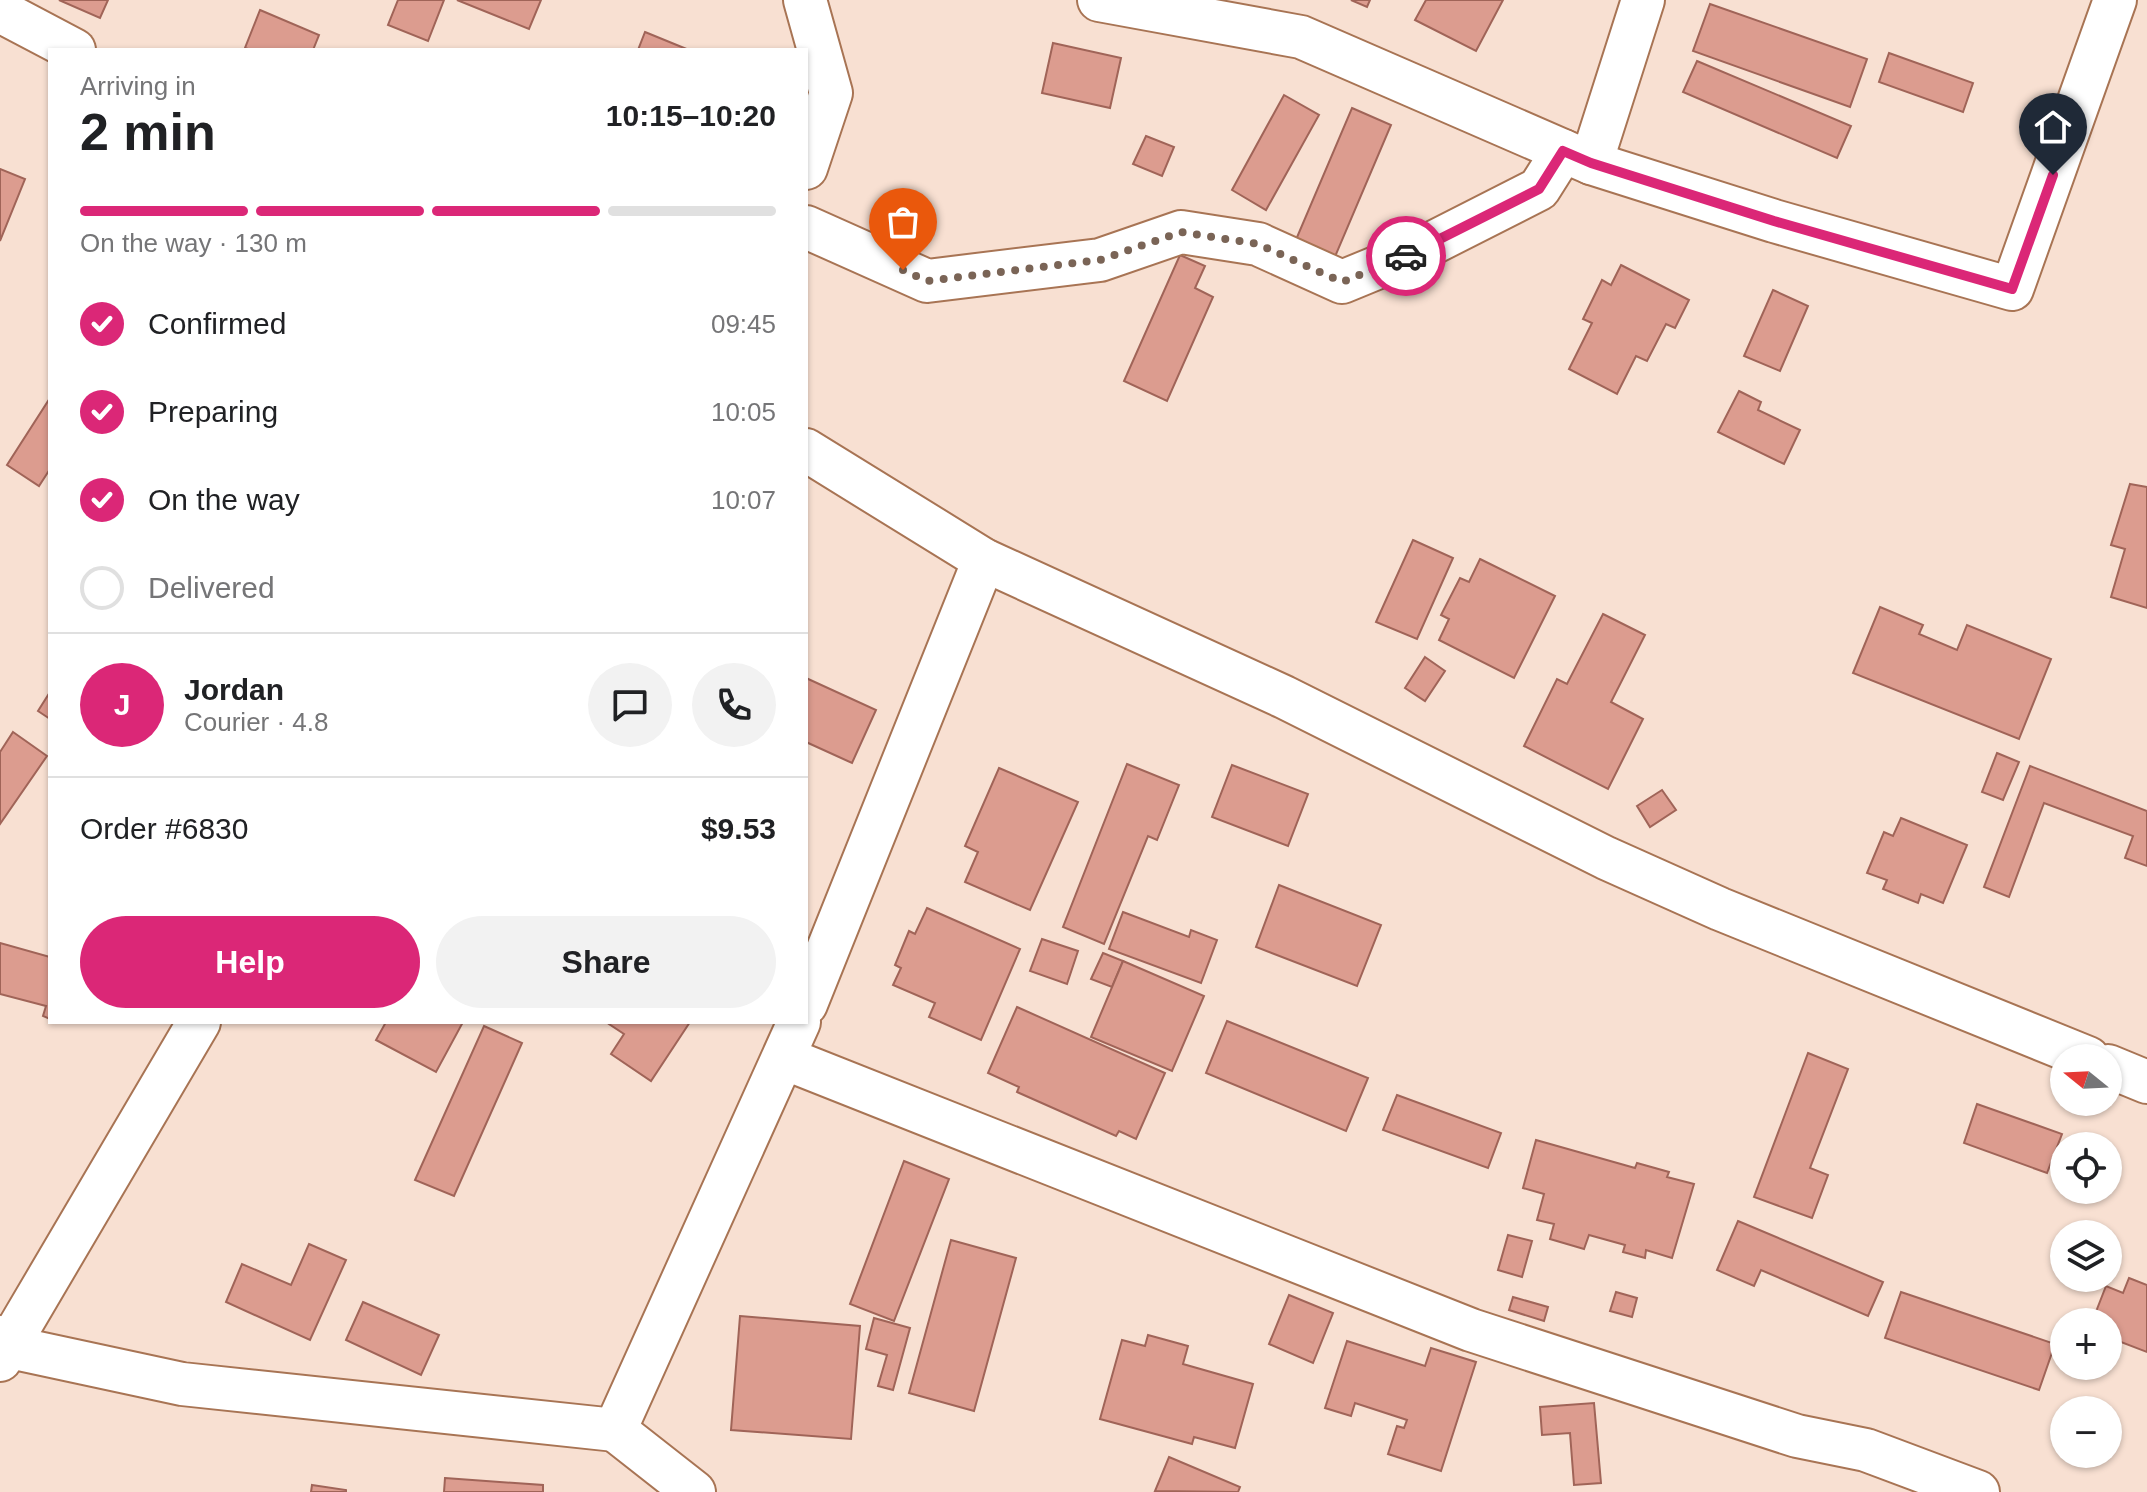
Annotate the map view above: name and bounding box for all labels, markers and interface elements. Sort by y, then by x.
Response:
text: Arriving in [80,71,196,101]
pin [2019,93,2087,175]
text: 10:15–10:20 [606,99,776,132]
text: 2 min [80,103,216,161]
icon: home [2031,105,2075,149]
pin [869,188,937,270]
icon: bag [881,200,925,244]
courier [1366,216,1446,296]
text: On the way · 130 m [80,228,307,258]
icon: car [1384,234,1428,278]
icon: check [80,302,124,346]
text: Confirmed [148,307,286,340]
text: 09:45 [711,309,776,339]
icon: check [80,390,124,434]
text: Preparing [148,395,278,428]
text: 10:05 [711,397,776,427]
icon: check [80,478,124,522]
text: On the way [148,483,300,516]
text: 10:07 [711,485,776,515]
text: Delivered [148,571,275,604]
button: chat [588,663,672,747]
button: phone [692,663,776,747]
text: Jordan [184,673,284,706]
text: J [114,688,130,721]
text: Courier · 4.8 [184,707,329,737]
text: Order #6830 [80,812,248,845]
text: $9.53 [701,812,776,845]
button: Help [80,916,420,1008]
button: Share [436,916,776,1008]
north arrow [2050,1044,2122,1116]
map controls [2050,1044,2122,1468]
button: locate [2050,1132,2122,1204]
button: layers [2050,1220,2122,1292]
button: + [2050,1308,2122,1380]
button: − [2050,1396,2122,1468]

